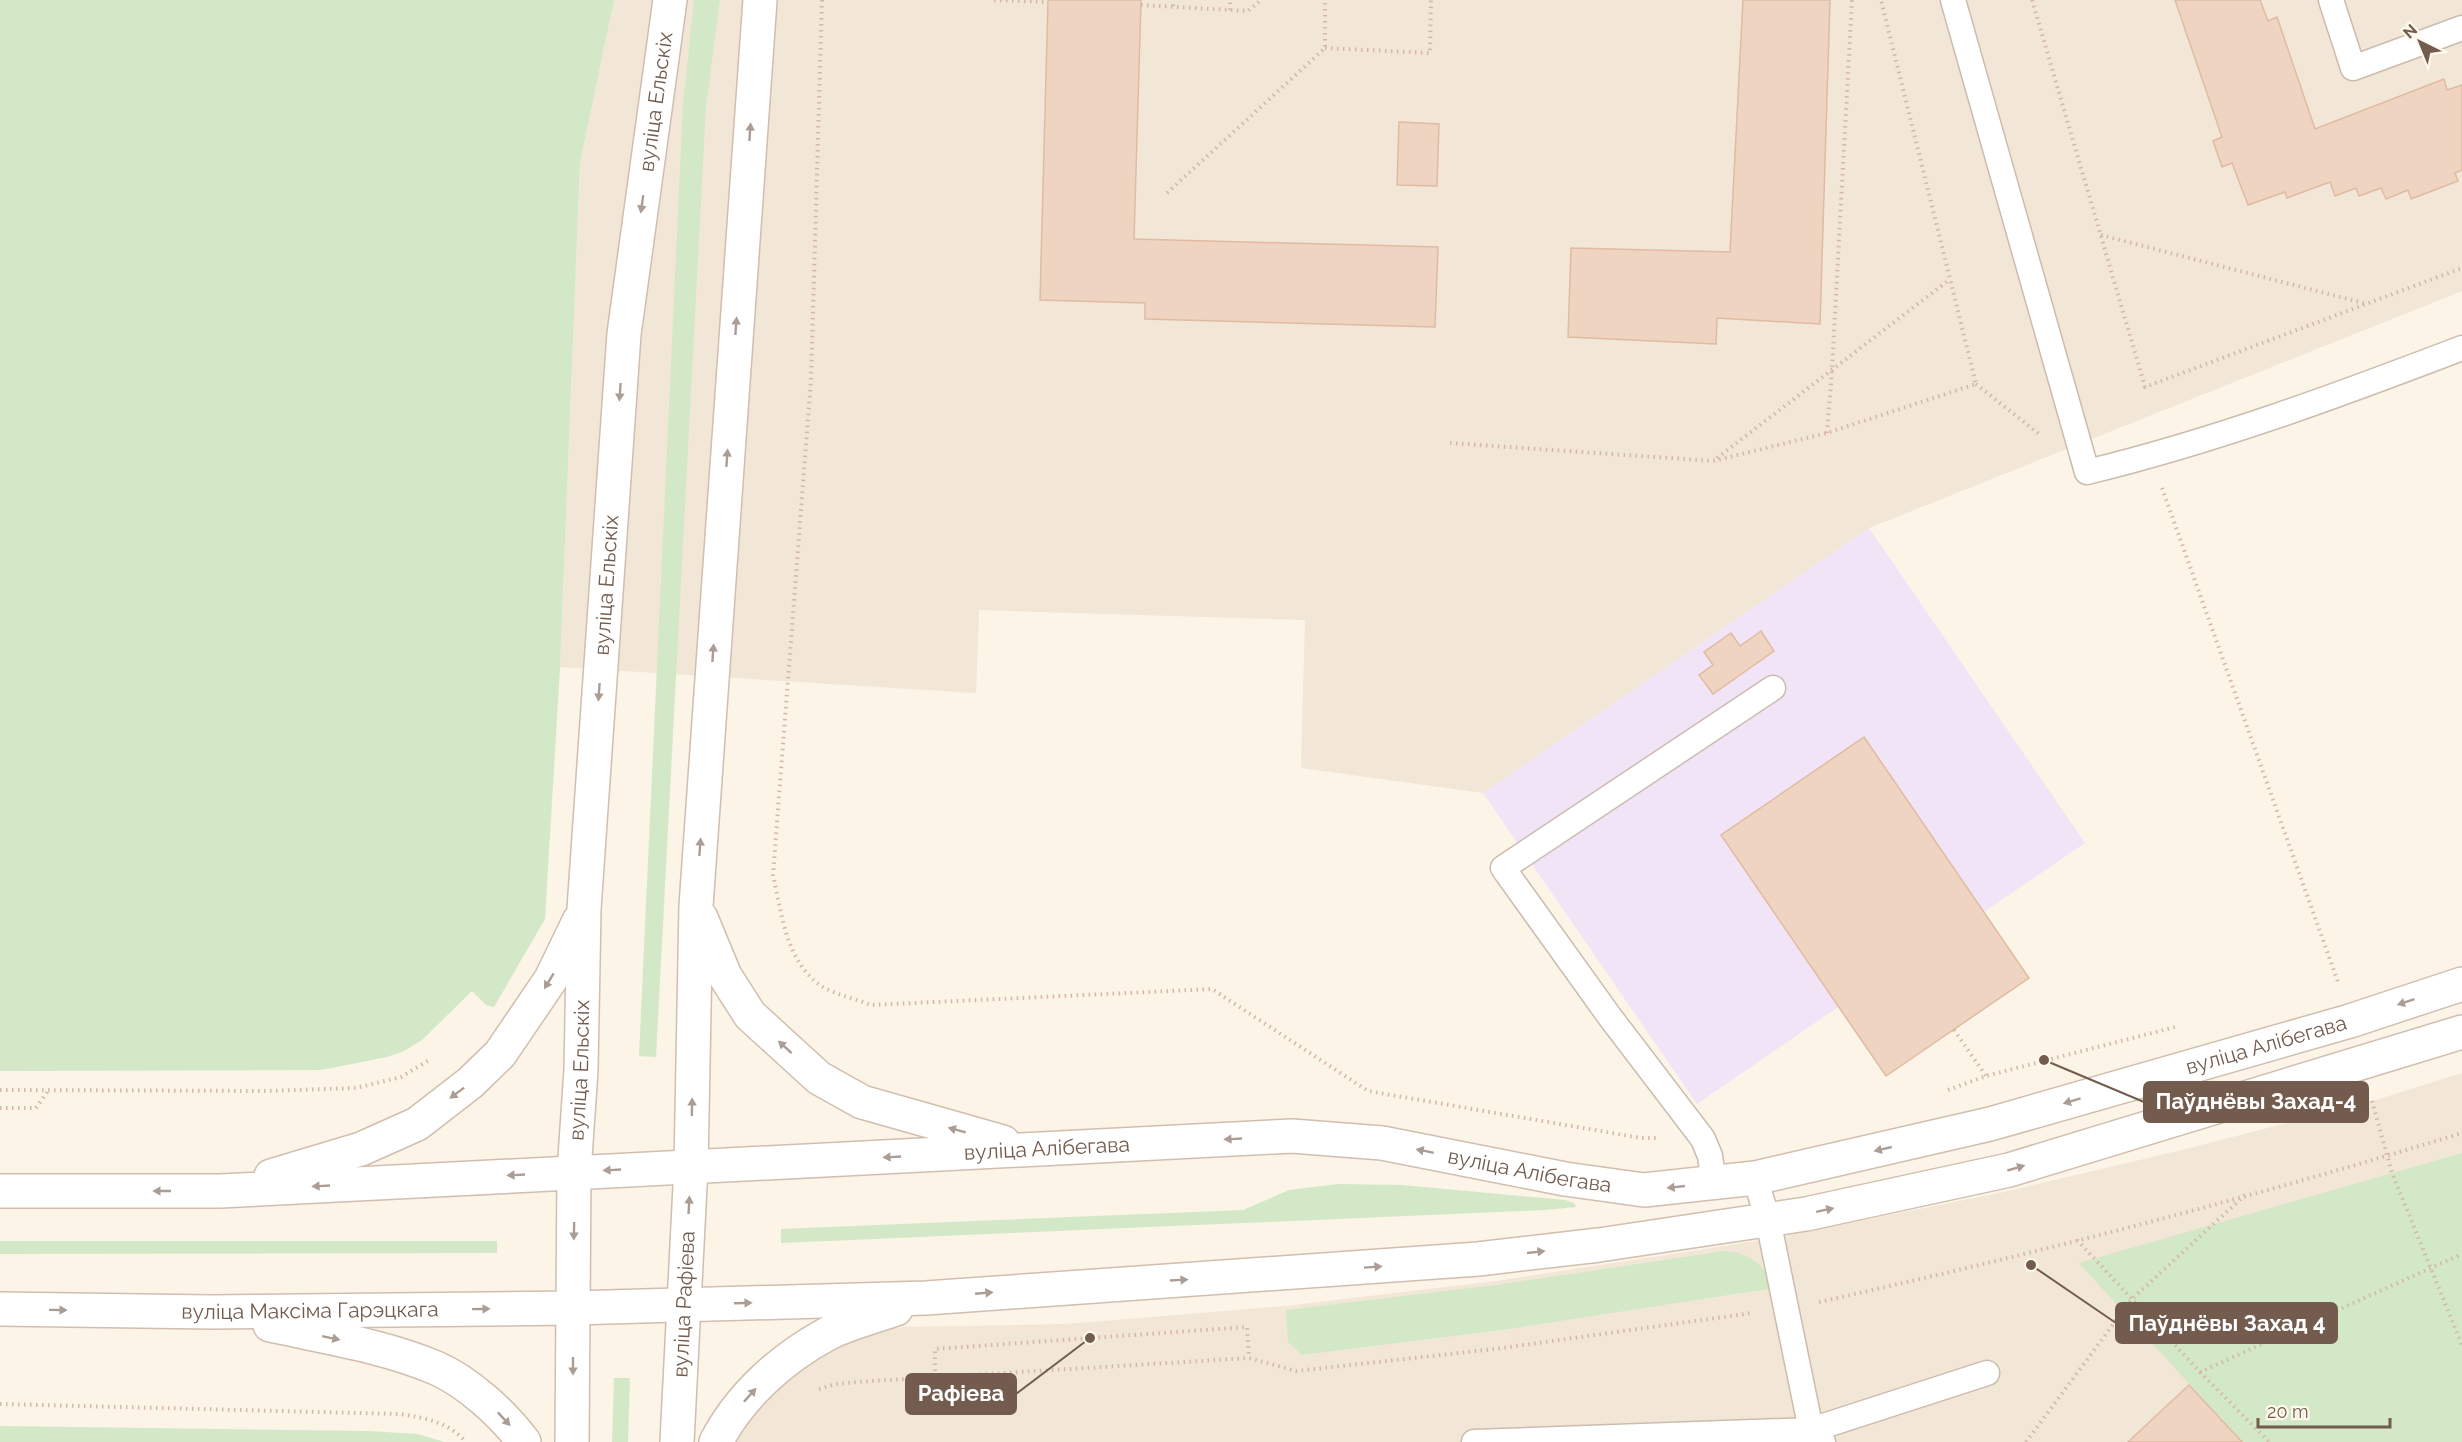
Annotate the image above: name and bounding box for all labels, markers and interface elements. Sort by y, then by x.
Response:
north arrow [2390,12,2450,72]
text: N [2399,20,2421,43]
street label: вуліца Ельскіх [633,30,678,173]
one-way arrow [746,122,755,141]
one-way arrow [638,194,647,213]
one-way arrow [731,317,741,336]
one-way arrow [615,383,625,402]
one-way arrow [722,449,732,468]
street label: вуліца Ельскіх [589,514,623,656]
one-way arrow [708,643,718,662]
one-way arrow [594,682,604,701]
one-way arrow [695,838,704,857]
one-way arrow [544,973,555,989]
one-way arrow [2397,998,2415,1008]
street label: вуліца Ельскіх [563,999,594,1141]
street label: вуліца Алібегава [2183,1010,2349,1079]
one-way arrow [778,1040,792,1054]
callout: Паўднёвы Захад-4 [2144,1082,2368,1122]
one-way arrow [449,1087,464,1099]
text: Паўднёвы Захад-4 [2156,1088,2356,1114]
one-way arrow [2063,1097,2081,1106]
one-way arrow [687,1098,697,1117]
one-way arrow [948,1125,966,1134]
street label: вуліца Алібегава [963,1131,1130,1165]
one-way arrow [1224,1134,1243,1144]
street label: вуліца Алібегава [1446,1143,1613,1197]
one-way arrow [1874,1144,1892,1154]
one-way arrow [1416,1146,1434,1156]
one-way arrow [882,1153,901,1162]
one-way arrow [2007,1163,2025,1172]
one-way arrow [602,1165,621,1175]
one-way arrow [506,1171,525,1180]
one-way arrow [312,1181,331,1191]
one-way arrow [1667,1182,1686,1192]
one-way arrow [152,1186,171,1196]
one-way arrow [685,1195,694,1214]
one-way arrow [1816,1205,1835,1214]
one-way arrow [569,1221,579,1240]
street label: вуліца Рафіева [667,1230,700,1378]
one-way arrow [1527,1247,1546,1257]
one-way arrow [1364,1262,1383,1272]
one-way arrow [1169,1275,1188,1285]
one-way arrow [975,1289,994,1298]
street label: вуліца Максіма Гарэцкага [181,1296,439,1324]
one-way arrow [733,1299,752,1308]
callout: Паўднёвы Захад 4 [2116,1303,2337,1343]
one-way arrow [471,1304,490,1313]
one-way arrow [49,1305,68,1315]
text: Паўднёвы Захад 4 [2129,1310,2325,1336]
one-way arrow [322,1334,341,1343]
one-way arrow [568,1357,578,1376]
callout: Рафіева [906,1374,1016,1414]
text: Рафіева [918,1380,1004,1406]
one-way arrow [743,1387,757,1402]
scale bar [2258,1391,2390,1429]
text: 20 m [2267,1401,2309,1422]
one-way arrow [497,1411,510,1426]

